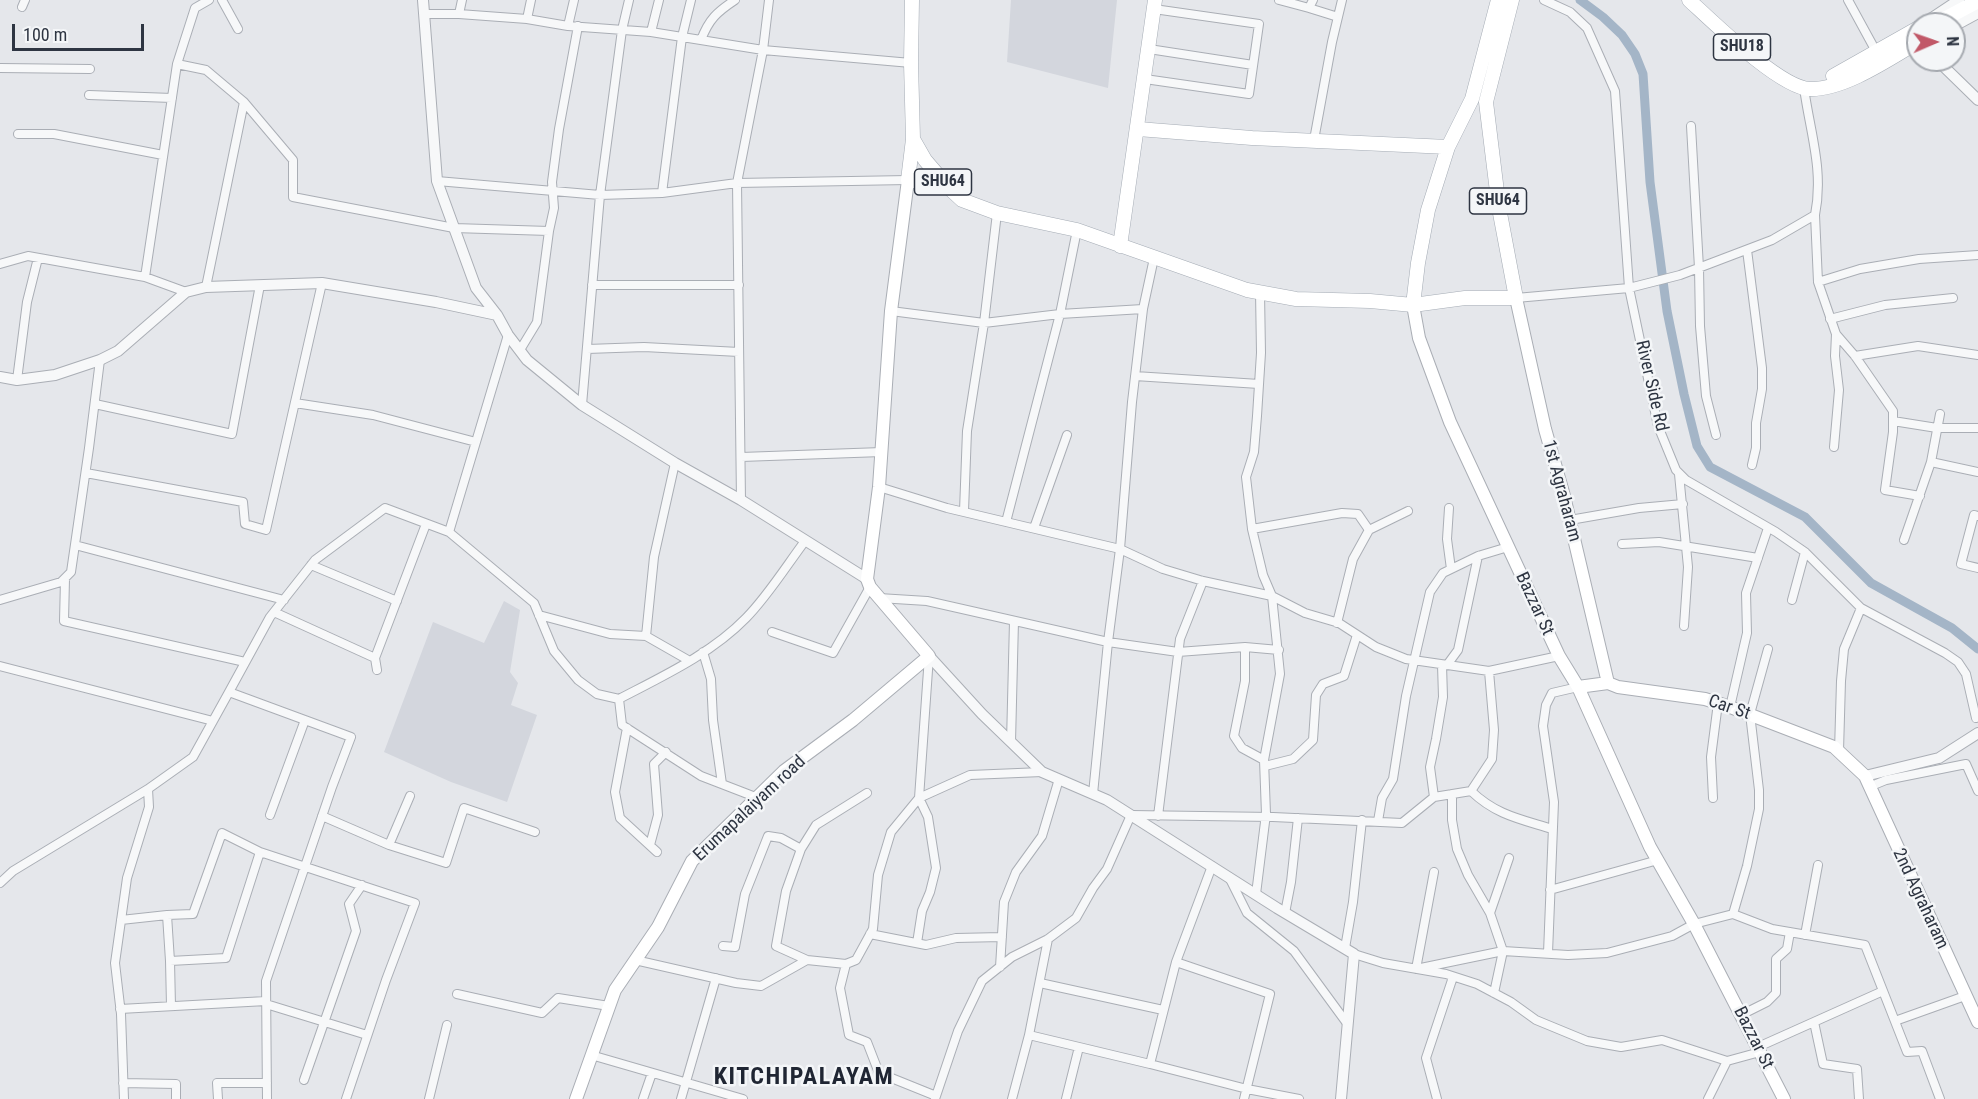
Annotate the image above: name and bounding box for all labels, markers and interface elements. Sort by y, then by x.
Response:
scale bar [15,12,147,50]
north arrow [1906,12,1966,72]
text: 100 m [23,24,67,45]
road number: SHU18 [1714,34,1770,60]
text: N [1943,36,1962,47]
road number: SHU64 [914,169,972,195]
road number: SHU64 [1470,188,1526,214]
street label: River Side Rd [1630,338,1672,434]
street label: 1st Agraharam [1537,438,1585,544]
street label: Bazzar St [1510,569,1558,639]
street label: Car St [1705,691,1753,725]
street label: Erumapalaiyam road [690,752,810,866]
street label: 2nd Agraharam [1887,845,1953,953]
street label: Bazzar St [1728,1003,1778,1073]
district label: KITCHIPALAYAM [714,1064,894,1092]

